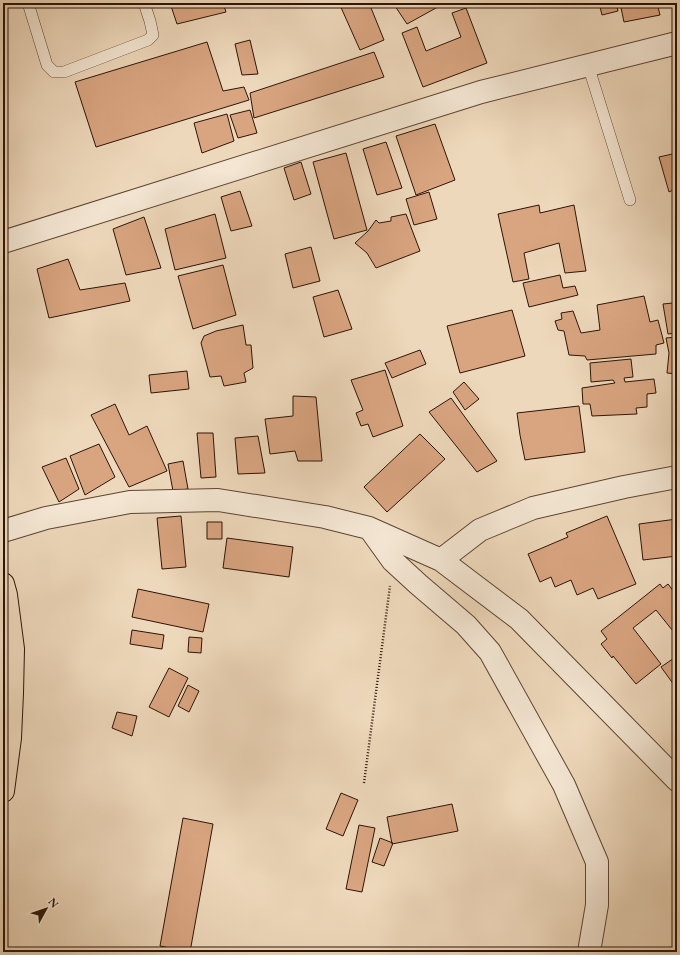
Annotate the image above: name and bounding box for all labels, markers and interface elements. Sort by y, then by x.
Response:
north arrow [26,889,66,929]
text: N [45,895,62,911]

